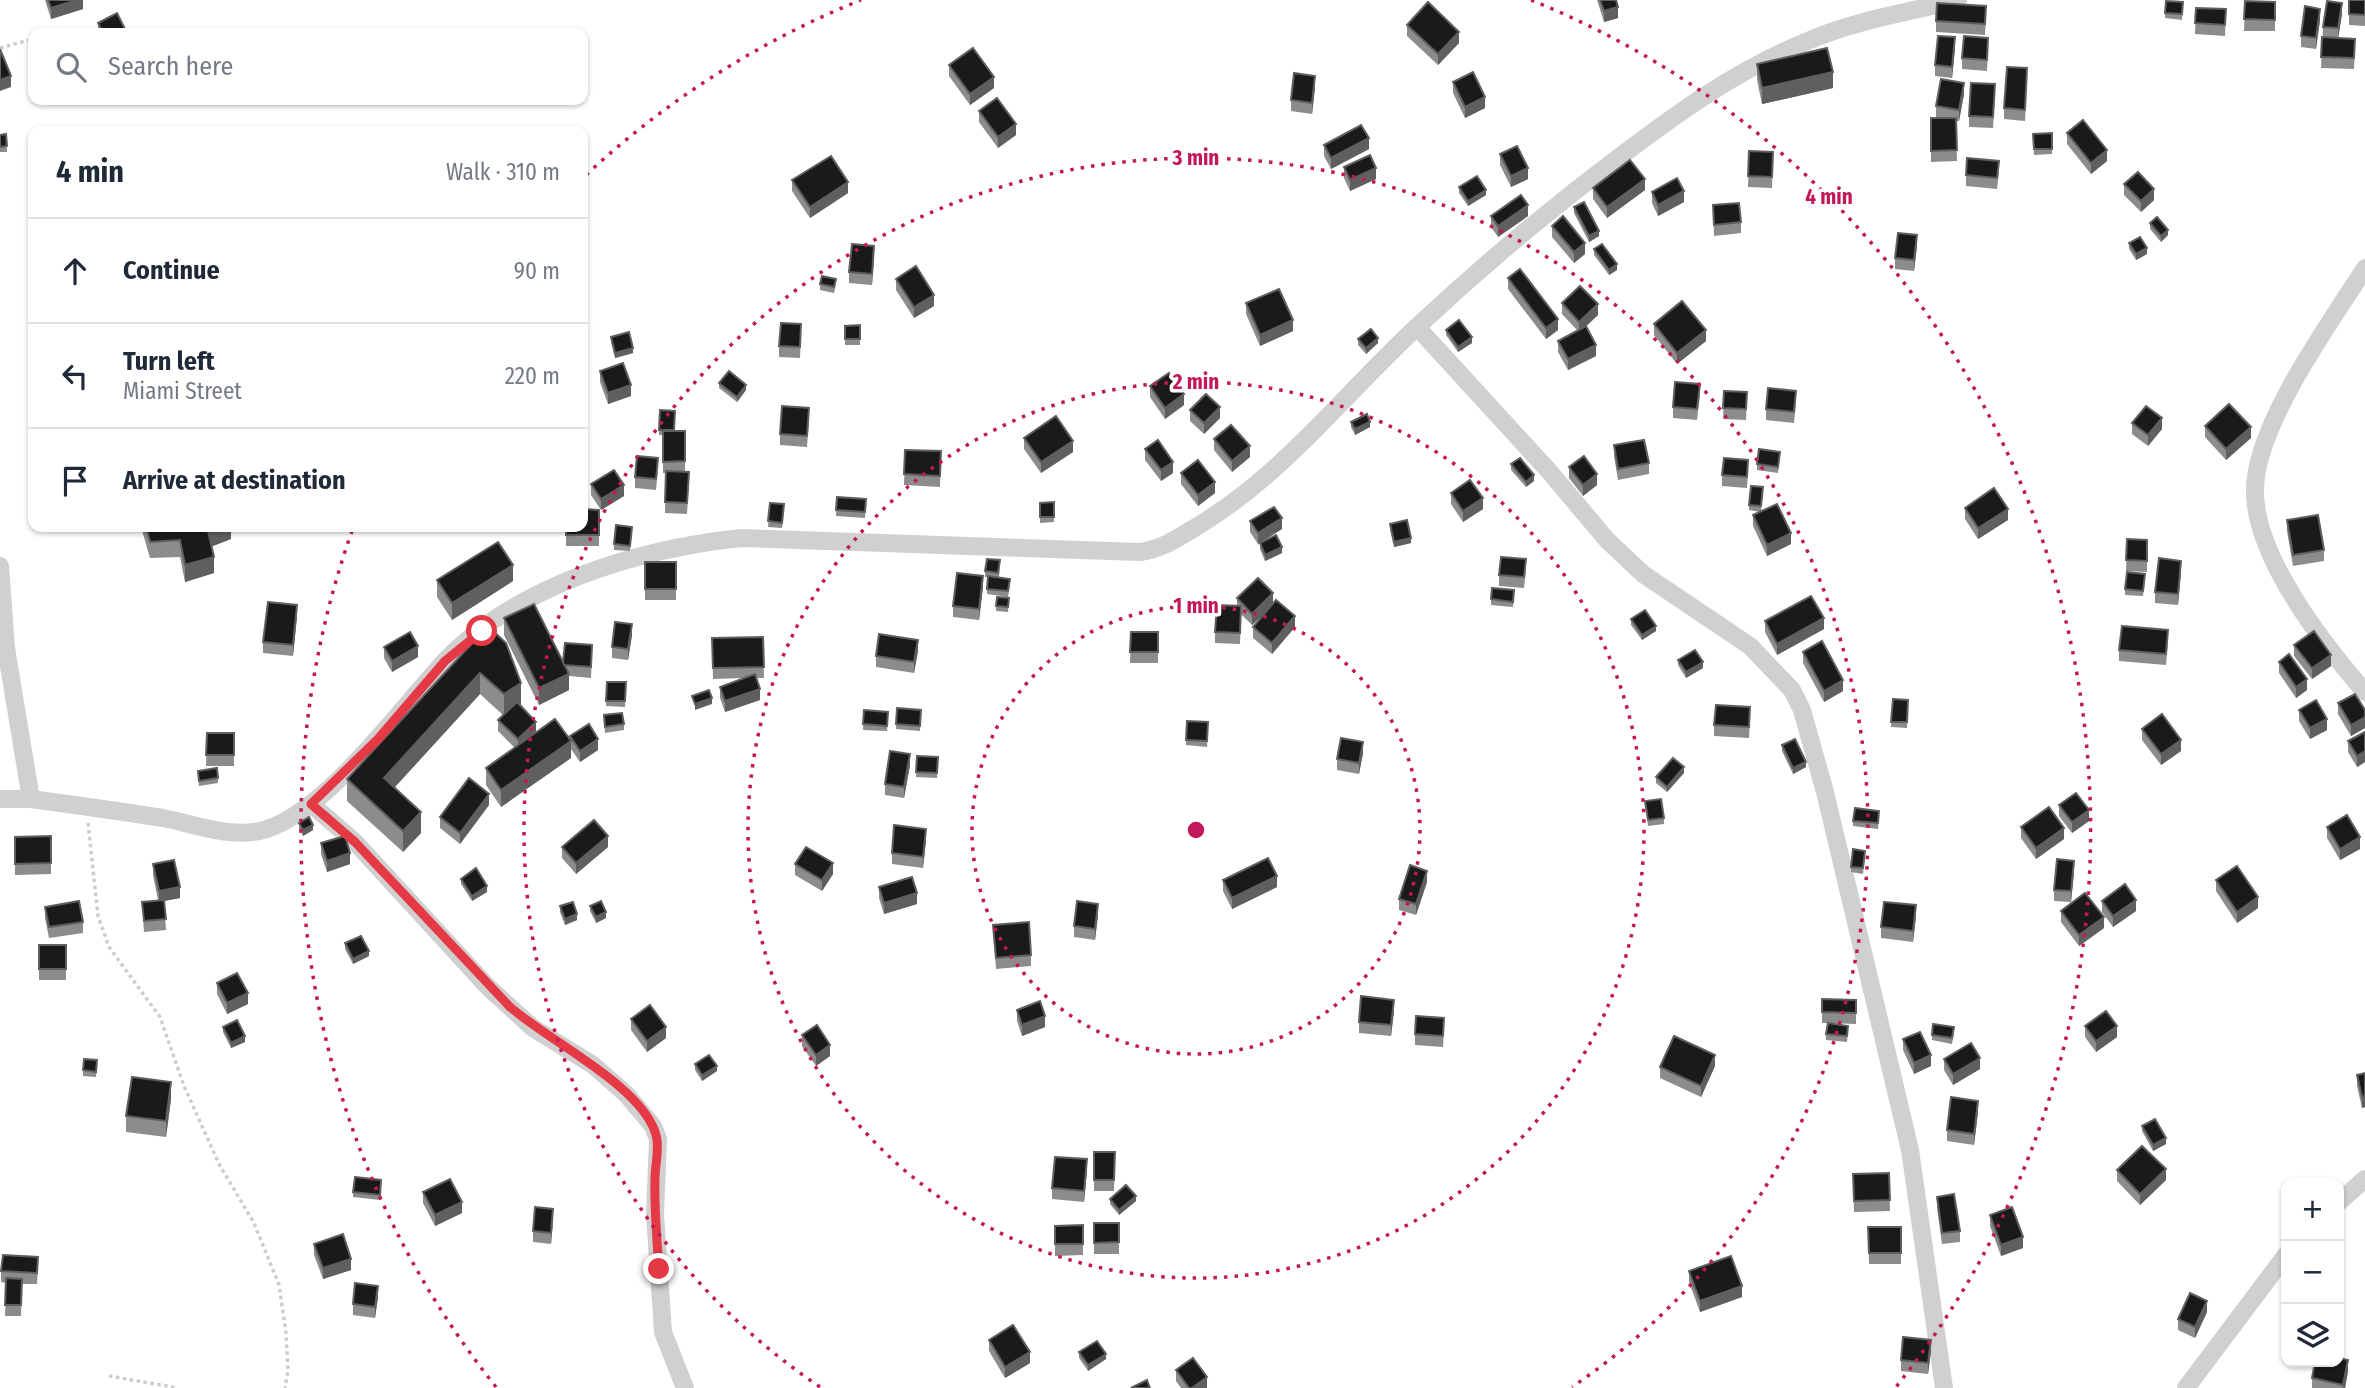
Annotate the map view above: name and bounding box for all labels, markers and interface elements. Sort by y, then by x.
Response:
search box [28,28,588,105]
icon: search [52,48,90,86]
text: Search here [108,51,233,82]
text: 3 min [1172,145,1219,171]
text: 4 min [56,154,124,190]
text: Walk · 310 m [446,158,560,186]
text: 4 min [1805,184,1853,210]
icon: ahead [56,252,94,290]
text: Continue [123,255,220,286]
text: 90 m [514,257,560,285]
text: Turn left [123,346,215,377]
icon: left [56,357,94,395]
text: 220 m [505,362,560,390]
text: 2 min [1172,369,1219,395]
text: Miami Street [123,377,242,405]
icon: arrive [56,462,94,500]
text: Arrive at destination [123,465,346,496]
text: 1 min [1173,593,1219,619]
route start [466,615,497,646]
centre of rings [1184,818,1208,842]
map controls [2281,1178,2344,1367]
button: + [2281,1178,2344,1241]
button: − [2281,1241,2344,1304]
route end [643,1253,674,1284]
button: layers [2281,1304,2344,1367]

